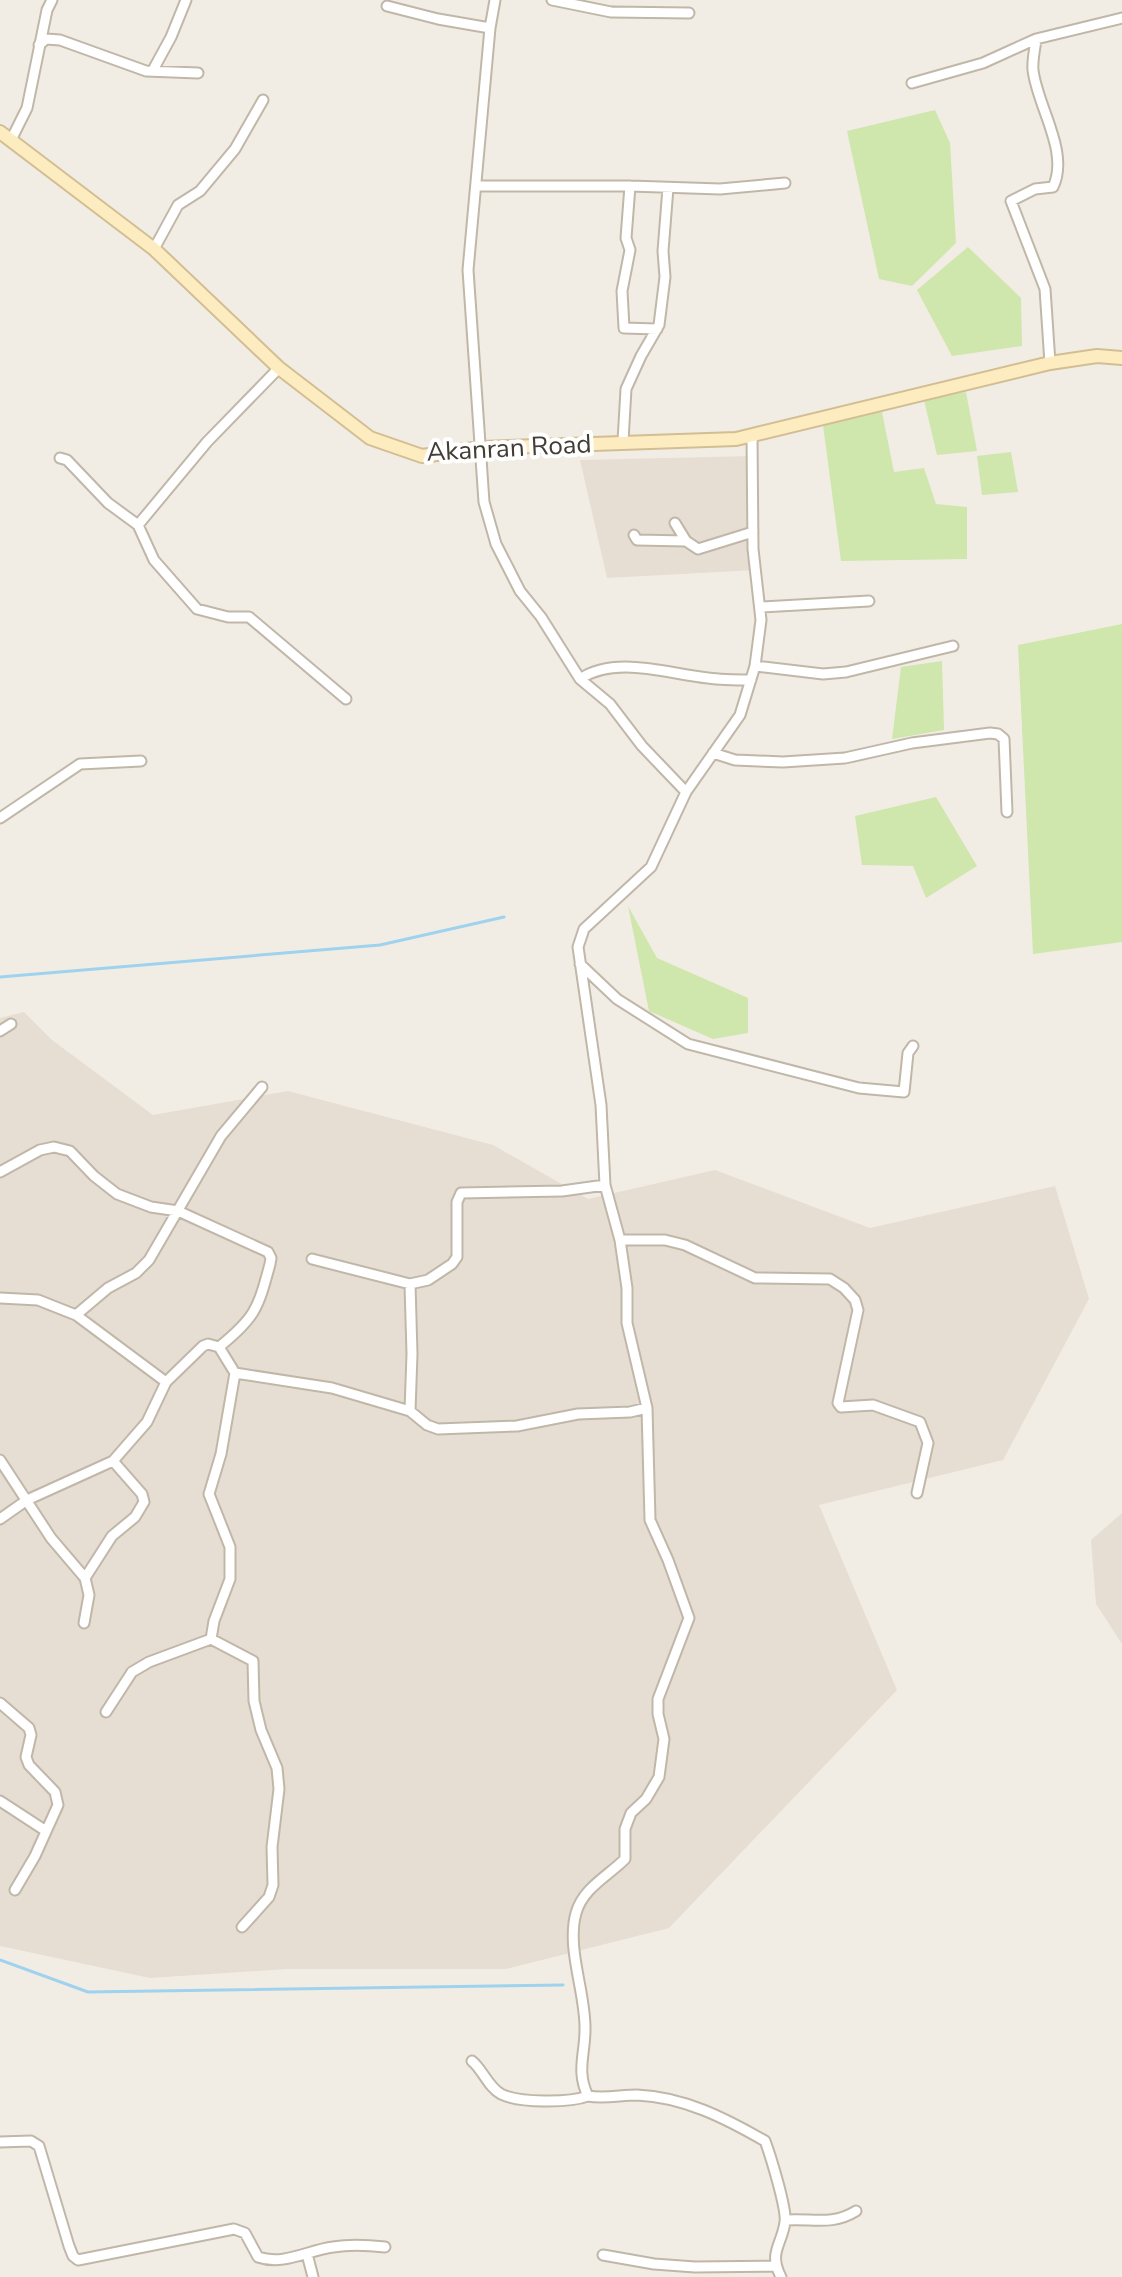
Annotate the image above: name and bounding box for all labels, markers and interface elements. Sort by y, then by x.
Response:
street label: Akanran Road [426,426,592,470]

